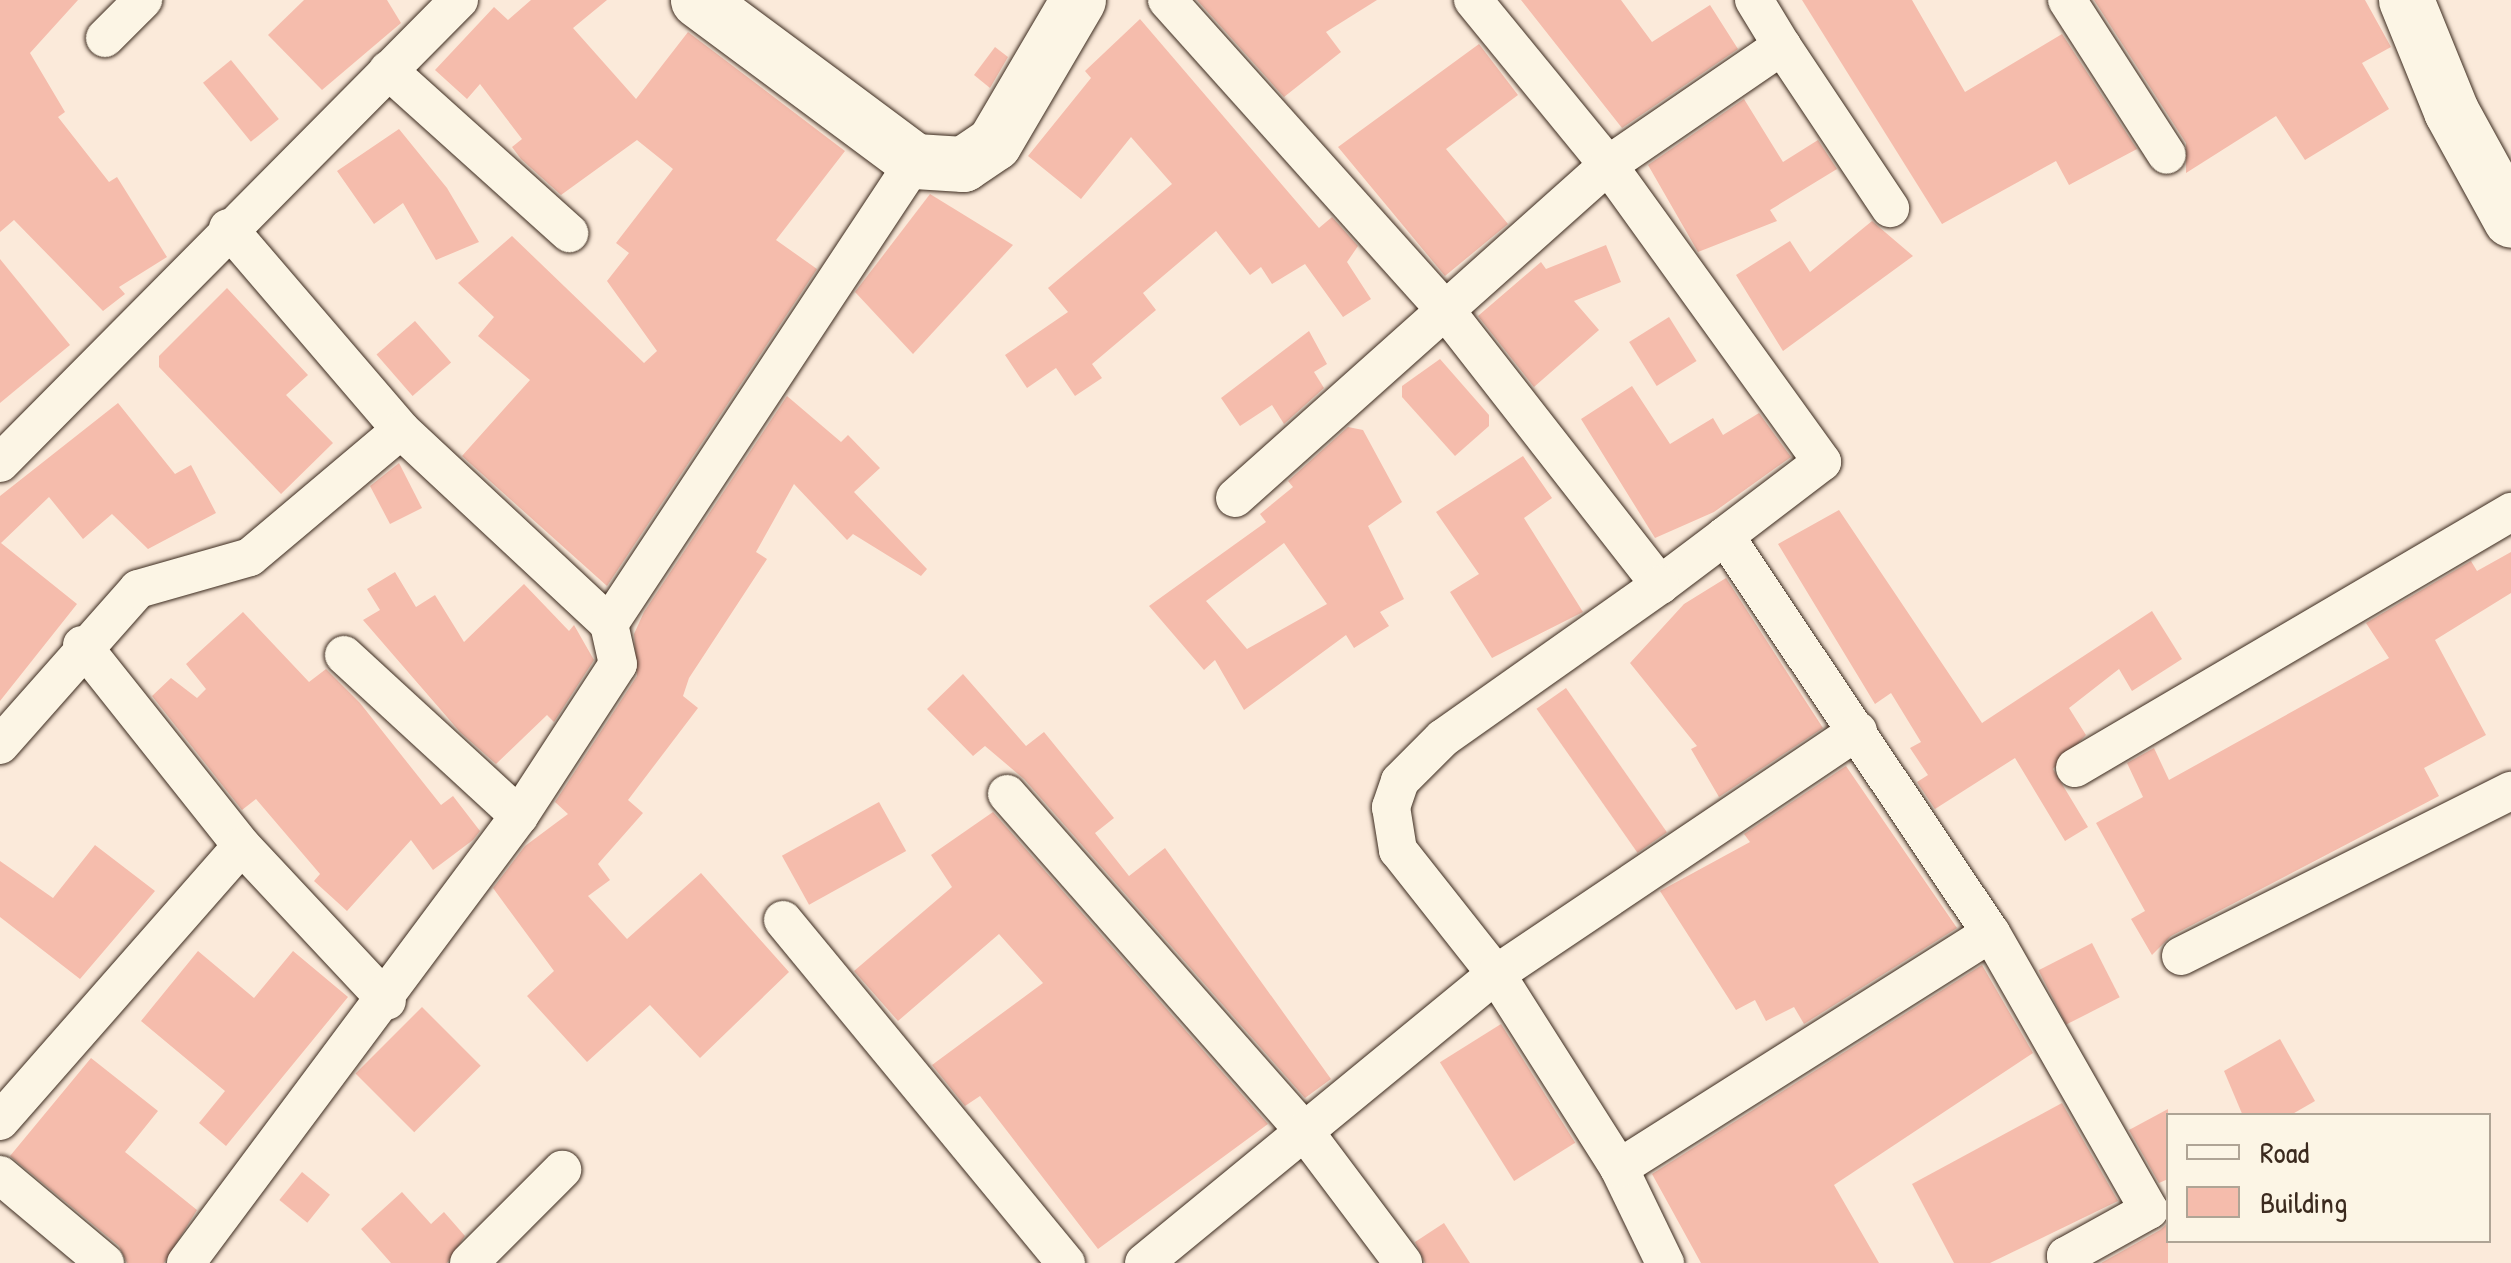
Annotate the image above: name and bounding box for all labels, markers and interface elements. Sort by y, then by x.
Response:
legend [2166,1113,2491,1243]
text: Road [2260,1132,2309,1172]
text: Building [2260,1182,2347,1222]

